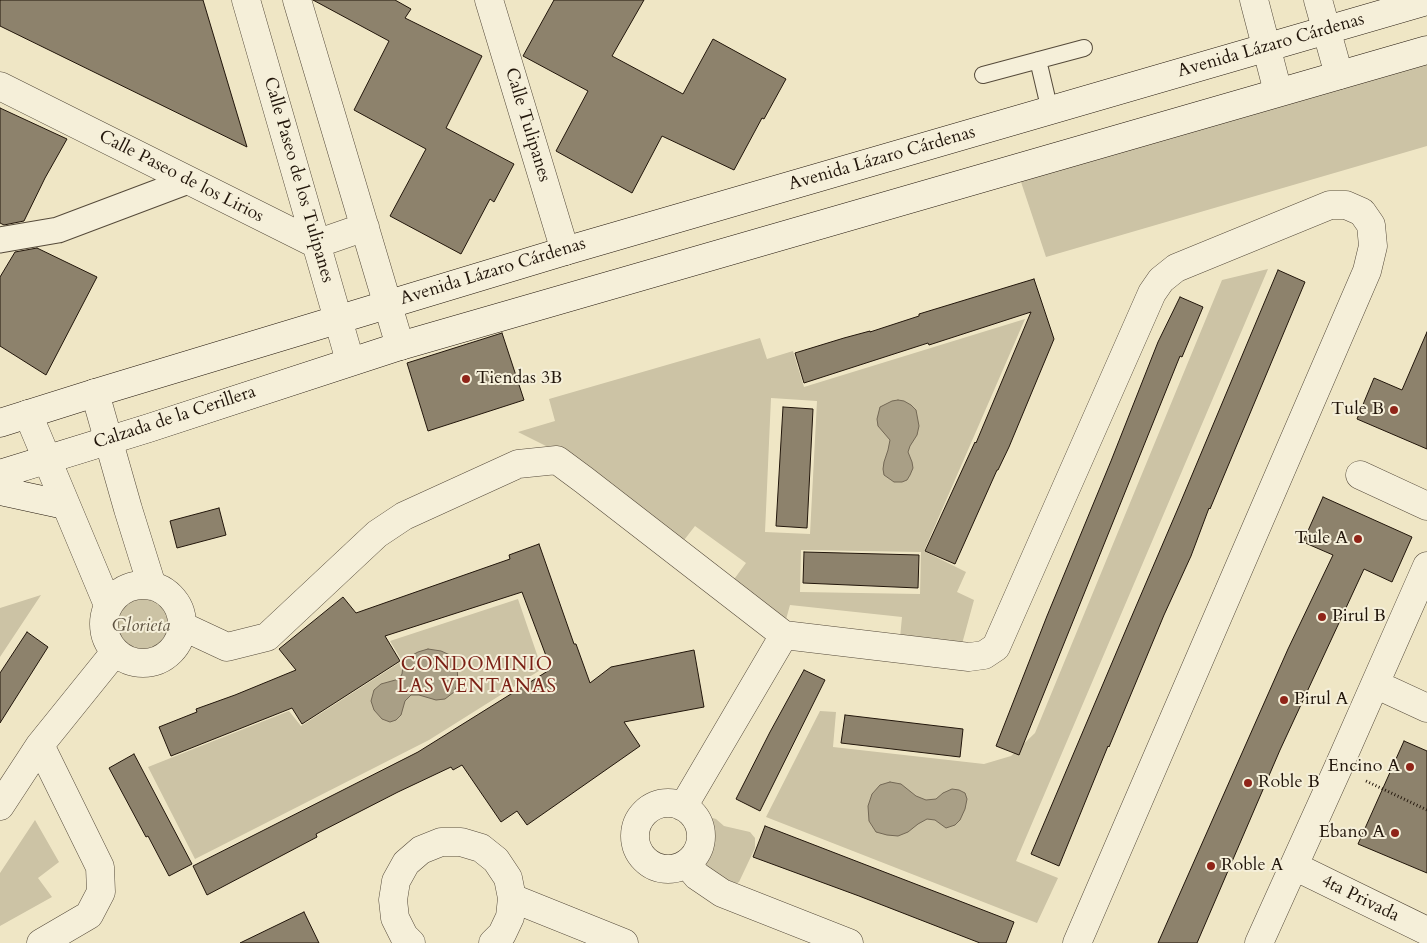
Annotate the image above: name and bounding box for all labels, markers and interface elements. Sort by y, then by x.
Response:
street label: Avenida Lázaro Cárdenas [1175,9,1367,83]
street label: Calle Tulipanes [499,65,555,185]
street label: Calle Paseo de los Tulipanes [258,75,338,285]
street label: Avenida Lázaro Cárdenas [786,122,978,196]
street label: Calle Paseo de los Lirios [95,126,267,228]
street label: Avenida Lázaro Cárdenas [398,233,588,311]
place label: Tiendas 3B [476,368,562,390]
marker: Tiendas 3B [460,373,472,385]
street label: Calzada de la Cerillera [91,382,259,454]
place label: Tule B [1331,399,1384,421]
marker: Tule B [1388,404,1400,416]
place label: Tule A [1295,528,1348,550]
marker: Tule A [1352,533,1364,545]
place label: Pirul B [1332,606,1386,628]
marker: Pirul B [1316,611,1328,623]
park label: Glorieta [112,616,170,638]
district label: CONDOMINIO LAS VENTANAS [395,655,559,699]
place label: Pirul A [1294,689,1348,711]
marker: Pirul A [1278,694,1290,706]
place label: Encino A [1328,756,1400,778]
marker: Encino A [1404,761,1416,773]
place label: Roble B [1258,772,1320,794]
marker: Roble B [1242,777,1254,789]
place label: Ebano A [1319,822,1385,844]
marker: Ebano A [1389,827,1401,839]
place label: Roble A [1221,855,1283,877]
marker: Roble A [1205,860,1217,872]
street label: 4ta Privada [1318,871,1402,927]

